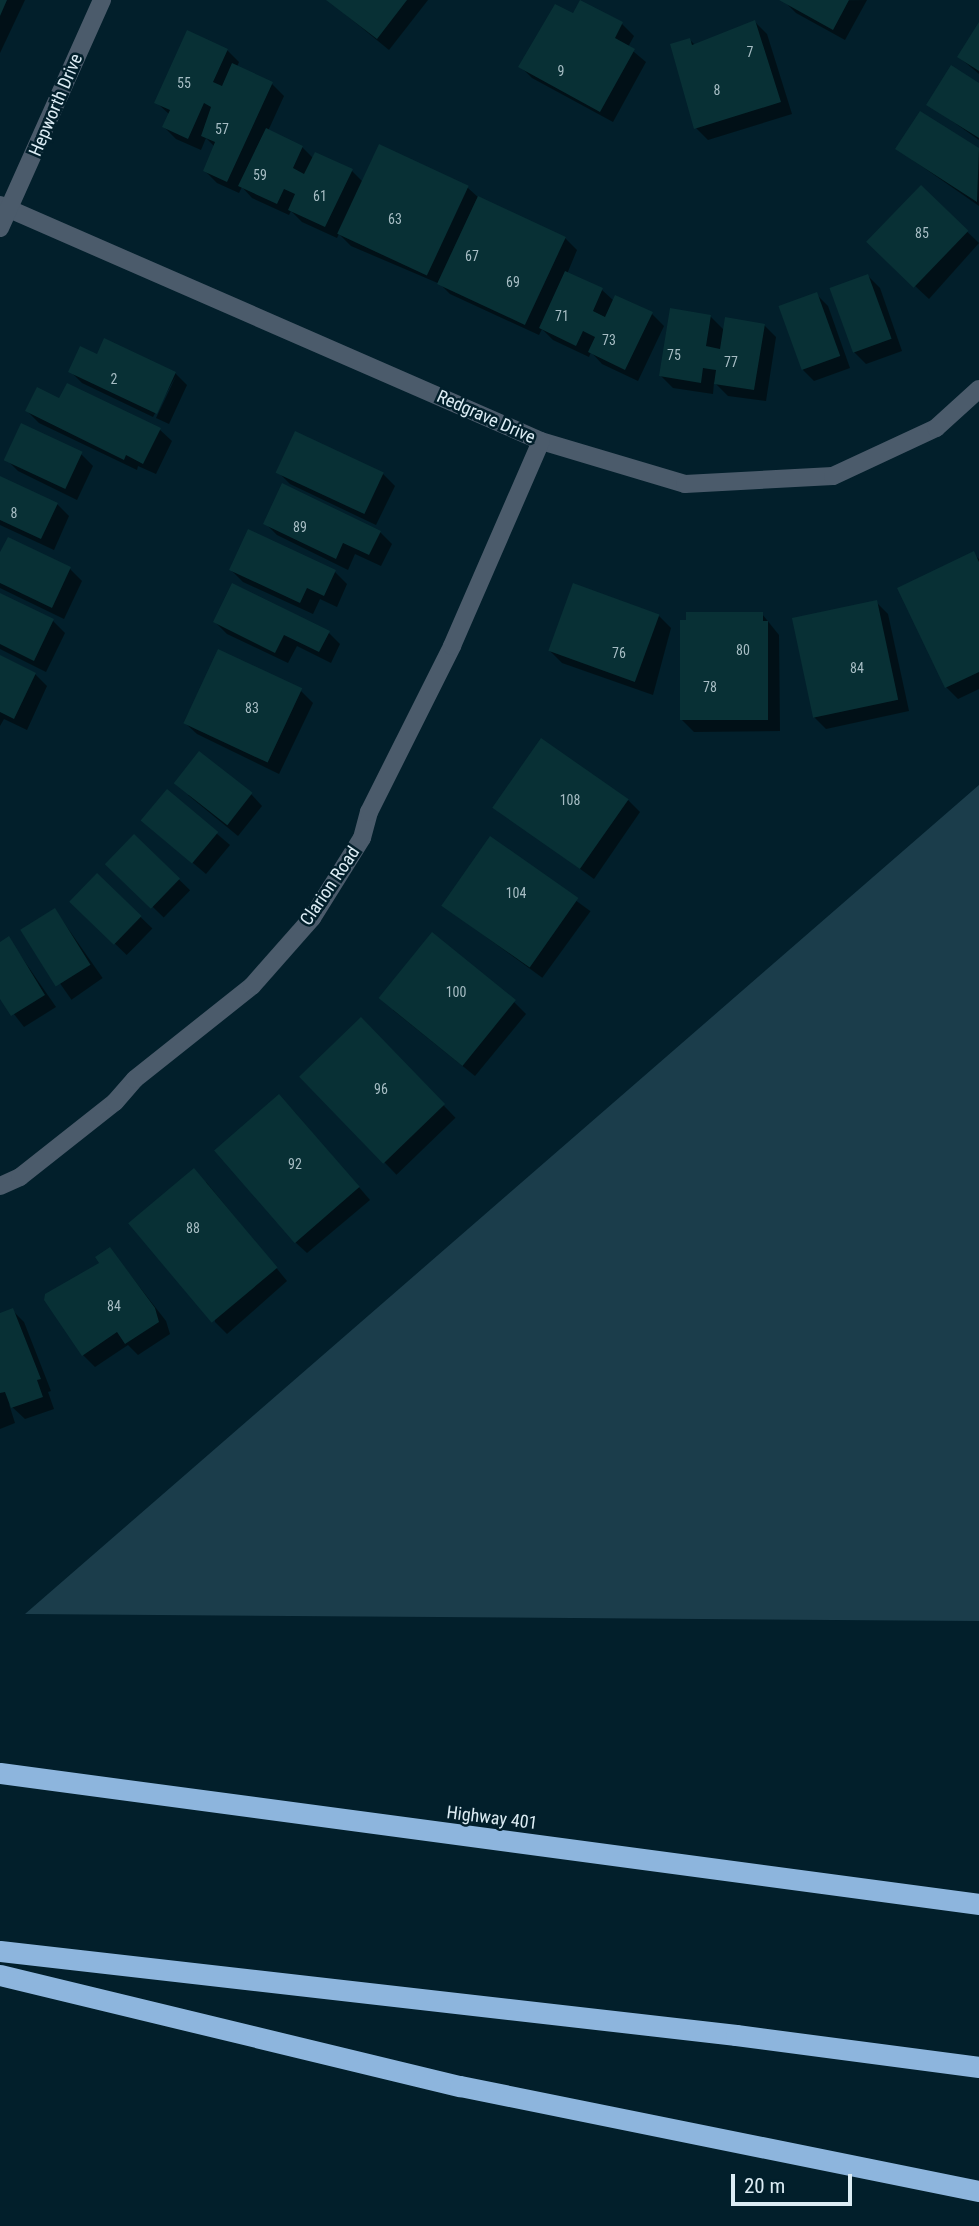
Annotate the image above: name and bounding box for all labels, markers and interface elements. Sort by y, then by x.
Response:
house number: 7 [747,44,753,60]
street label: Hepworth Drive [25,51,87,159]
house number: 9 [558,63,564,79]
house number: 55 [177,75,191,91]
house number: 8 [714,82,720,98]
house number: 57 [215,121,229,137]
house number: 59 [253,167,267,183]
house number: 61 [313,188,327,204]
house number: 63 [388,211,402,227]
house number: 85 [915,225,929,241]
house number: 67 [465,248,479,264]
house number: 69 [506,274,520,290]
house number: 71 [555,308,569,324]
house number: 73 [602,332,616,348]
house number: 75 [667,347,681,363]
house number: 77 [724,354,738,370]
house number: 2 [111,371,117,387]
street label: Redgrave Drive [433,386,539,448]
house number: 8 [11,505,17,521]
house number: 89 [293,519,307,535]
house number: 80 [736,642,750,658]
house number: 76 [612,645,626,661]
house number: 84 [850,660,864,676]
house number: 78 [703,679,717,695]
house number: 83 [245,700,259,716]
house number: 108 [560,792,580,808]
street label: Clarion Road [296,842,364,930]
house number: 104 [506,885,526,901]
house number: 100 [446,984,466,1000]
house number: 96 [374,1081,388,1097]
house number: 92 [288,1156,302,1172]
house number: 88 [186,1220,200,1236]
house number: 84 [107,1298,121,1314]
street label: Highway 401 [445,1802,539,1834]
scale bar [734,2160,855,2204]
text: 20 m [744,2174,785,2198]

